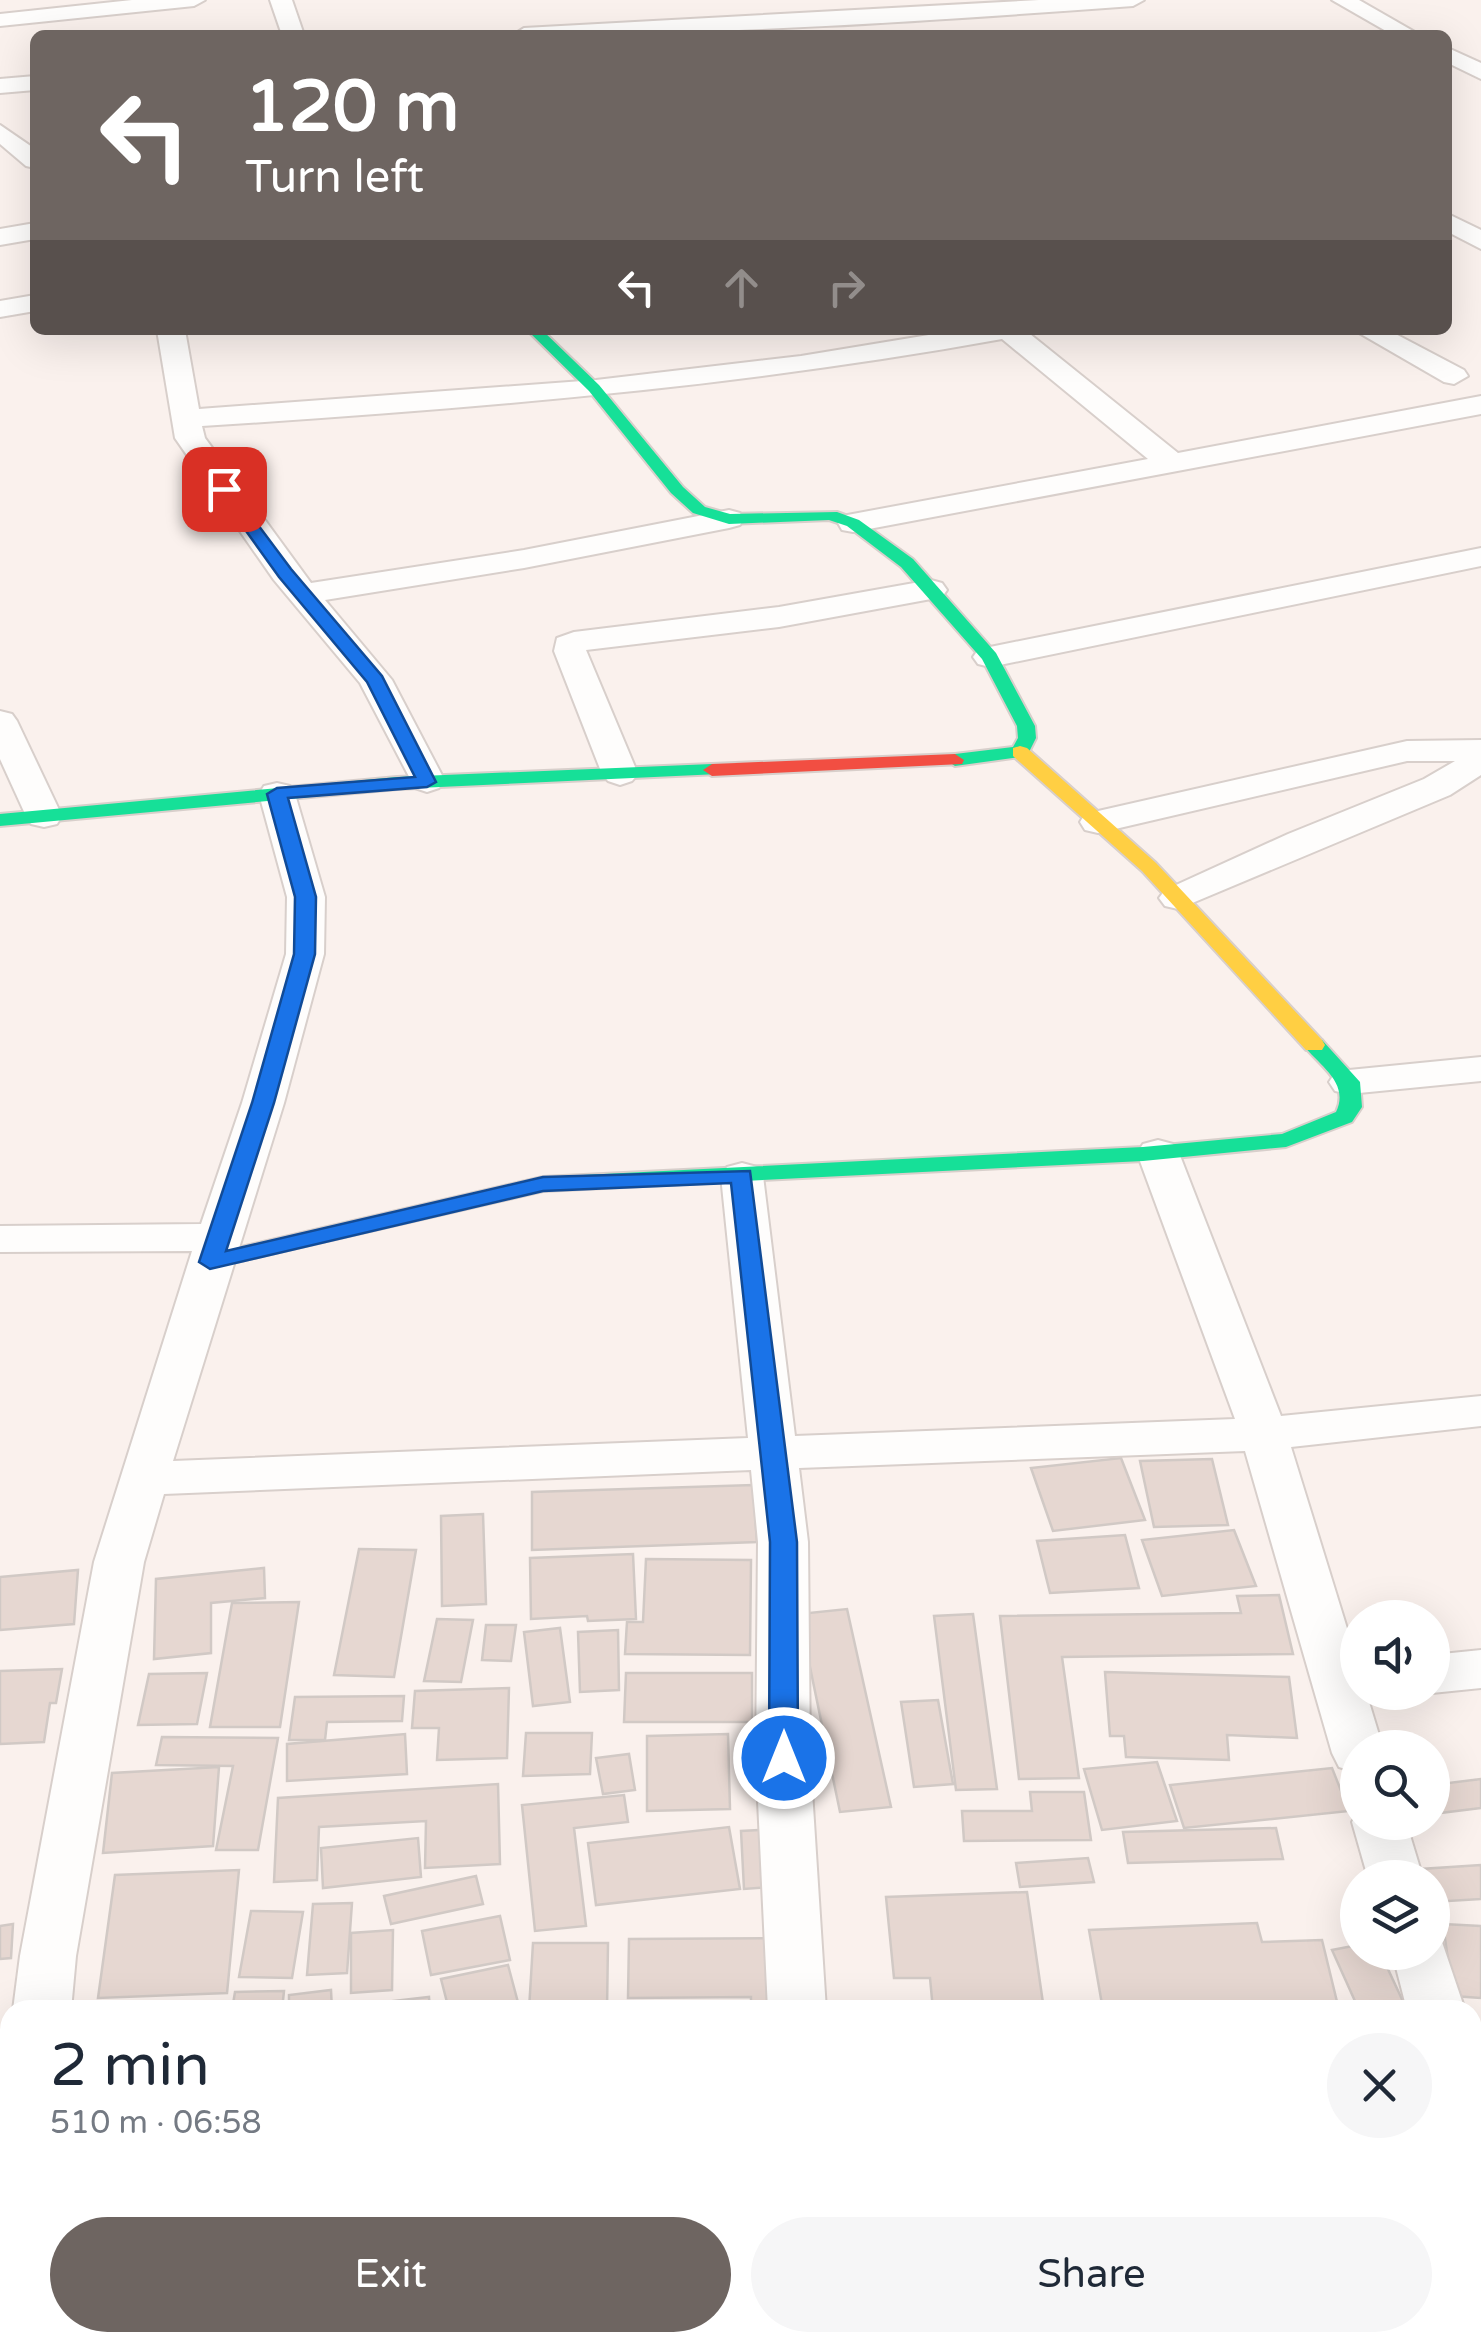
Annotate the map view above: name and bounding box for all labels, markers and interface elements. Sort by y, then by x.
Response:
text: 120 m [245,66,459,150]
icon: left [80,70,210,200]
text: Turn left [245,151,424,205]
icon: left [609,260,664,315]
icon: ahead [714,260,769,315]
icon: right [819,260,874,315]
pin [182,447,267,532]
icon: arrive [197,462,252,517]
map controls [1340,1600,1450,1970]
button: sound [1340,1600,1450,1710]
position arrow [732,1706,836,1810]
button: search [1340,1730,1450,1840]
button: layers [1340,1860,1450,1970]
text: 2 min [50,2030,210,2102]
button: close [1327,2033,1432,2138]
text: 510 m · 06:58 [50,2104,262,2142]
button: Exit [50,2217,731,2332]
button: Share [751,2217,1432,2332]

